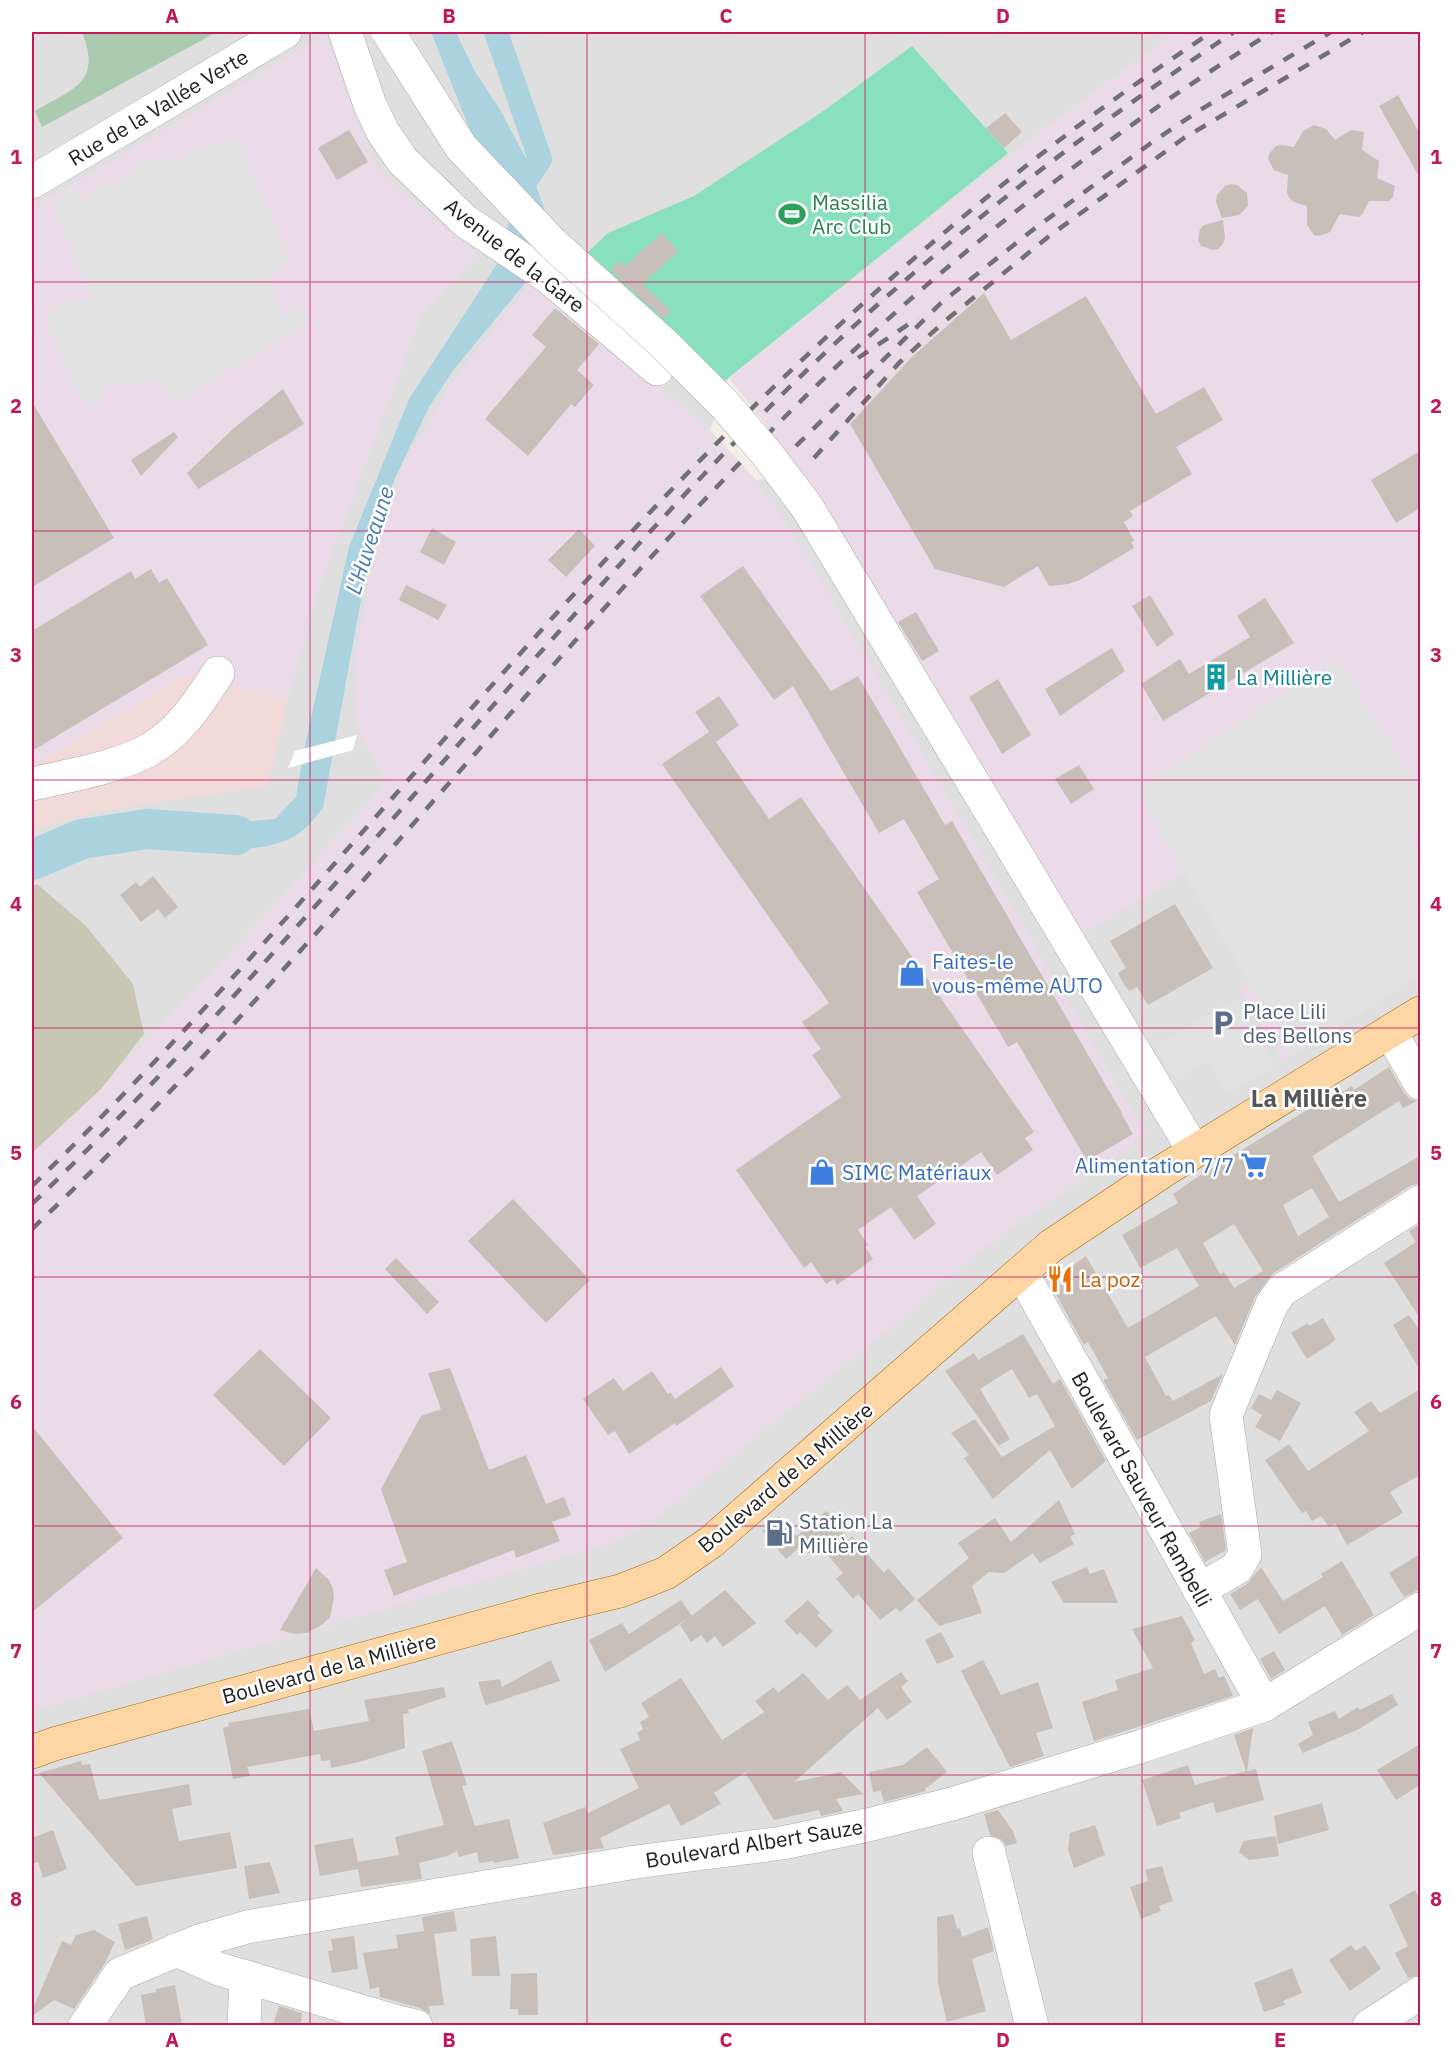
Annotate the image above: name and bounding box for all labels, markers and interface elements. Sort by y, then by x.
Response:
text: A [165,2,179,29]
text: B [442,2,456,29]
text: C [719,2,733,29]
text: D [996,2,1010,29]
text: E [1274,2,1286,29]
street label: Rue de la Vallée Verte [63,42,253,172]
text: 1 [10,143,22,170]
text: 1 [1430,143,1442,170]
place label: Massilia Arc Club [812,188,891,240]
street label: Avenue de la Gare [439,191,591,319]
sports icon: Massilia Arc Club [777,199,807,229]
text: 2 [10,392,22,419]
text: 2 [1430,392,1442,419]
water label: L'Huveaune [338,483,400,597]
text: 3 [10,641,22,668]
text: 3 [1430,641,1442,668]
building icon: La Millière [1201,662,1231,692]
place label: La Millière [1236,663,1332,691]
text: 4 [10,890,22,917]
text: 4 [1430,890,1442,917]
place label: Faites-le vous-même AUTO [932,947,1103,999]
shop icon: Faites-le vous-même AUTO [897,958,927,988]
place label: Place Lili des Bellons [1243,997,1352,1049]
parking icon: Place Lili des Bellons [1208,1008,1238,1038]
district label: La Millière [1251,1082,1367,1114]
text: 5 [10,1139,22,1166]
text: 5 [1430,1139,1442,1166]
supermarket icon: Alimentation 7/7 [1239,1150,1269,1180]
place label: Alimentation 7/7 [1075,1151,1234,1179]
shop icon: SIMC Matériaux [807,1157,837,1187]
place label: SIMC Matériaux [842,1158,992,1186]
restaurant icon: La poz [1045,1264,1075,1294]
place label: La poz [1080,1265,1141,1293]
street label: Boulevard Sauveur Rambelli [1065,1366,1219,1612]
text: 6 [10,1388,22,1415]
text: 6 [1430,1388,1442,1415]
street label: Boulevard de la Millière [691,1395,879,1559]
place label: Station La Millière [799,1507,893,1559]
fuel station icon: Station La Millière [764,1518,794,1548]
street label: Boulevard de la Millière [219,1626,439,1710]
text: 7 [10,1637,22,1664]
text: 7 [1430,1637,1442,1664]
street label: Boulevard Albert Sauze [643,1812,865,1874]
text: 8 [10,1885,22,1912]
text: 8 [1430,1885,1442,1912]
text: A [165,2026,179,2053]
text: B [442,2026,456,2053]
text: C [719,2026,733,2053]
text: D [996,2026,1010,2053]
text: E [1274,2026,1286,2053]

